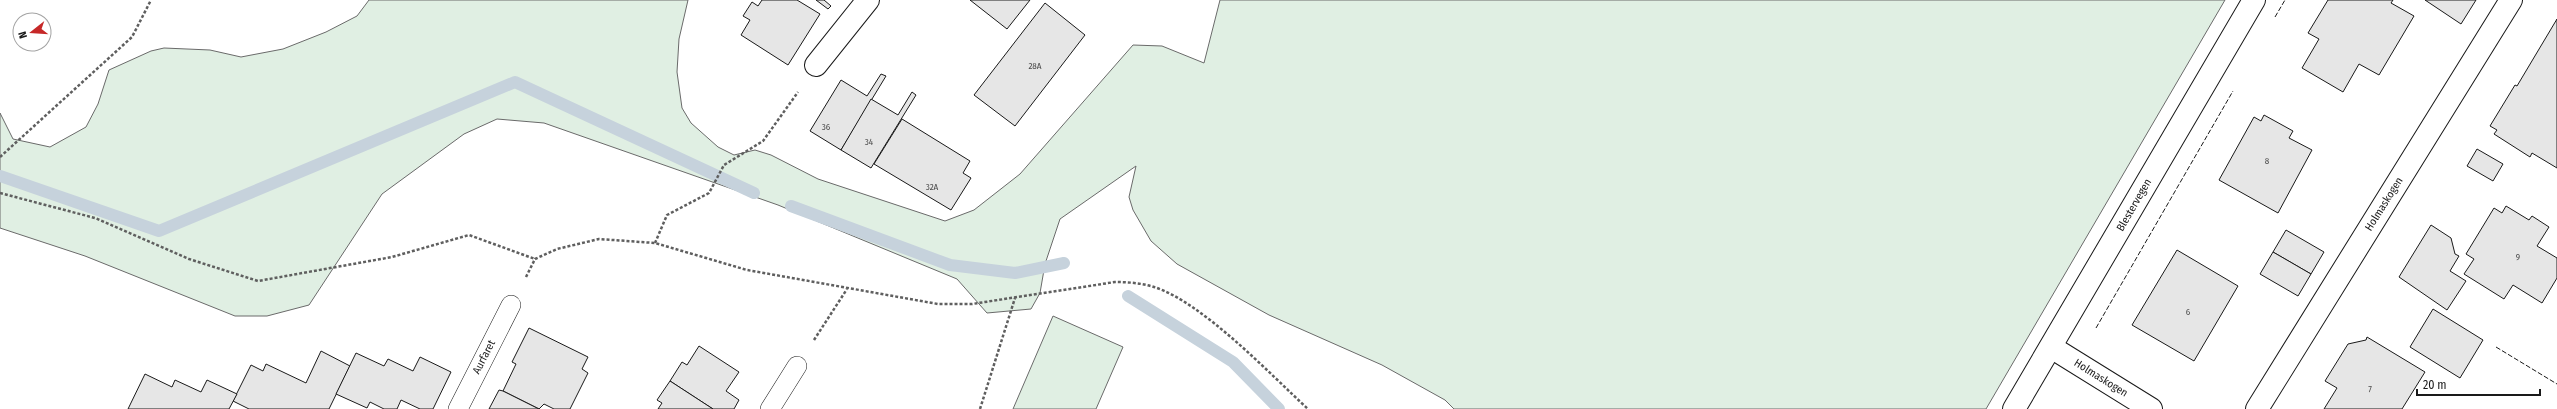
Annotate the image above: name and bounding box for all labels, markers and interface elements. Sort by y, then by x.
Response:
north arrow [12,12,52,52]
text: N [16,30,30,40]
house number: 28A [1028,61,1042,71]
house number: 36 [822,122,831,132]
house number: 34 [865,137,874,147]
house number: 8 [2265,156,2270,166]
street label: Holmaskogen [2362,175,2406,233]
street label: Blestervegen [2114,177,2154,233]
house number: 32A [926,182,939,192]
house number: 9 [2516,252,2520,262]
house number: 6 [2186,307,2191,317]
street label: Aurfaret [470,337,498,376]
street label: Holmaskogen [2072,356,2130,400]
scale bar [2417,371,2540,397]
text: 20 m [2423,378,2447,392]
house number: 7 [2368,384,2372,394]

